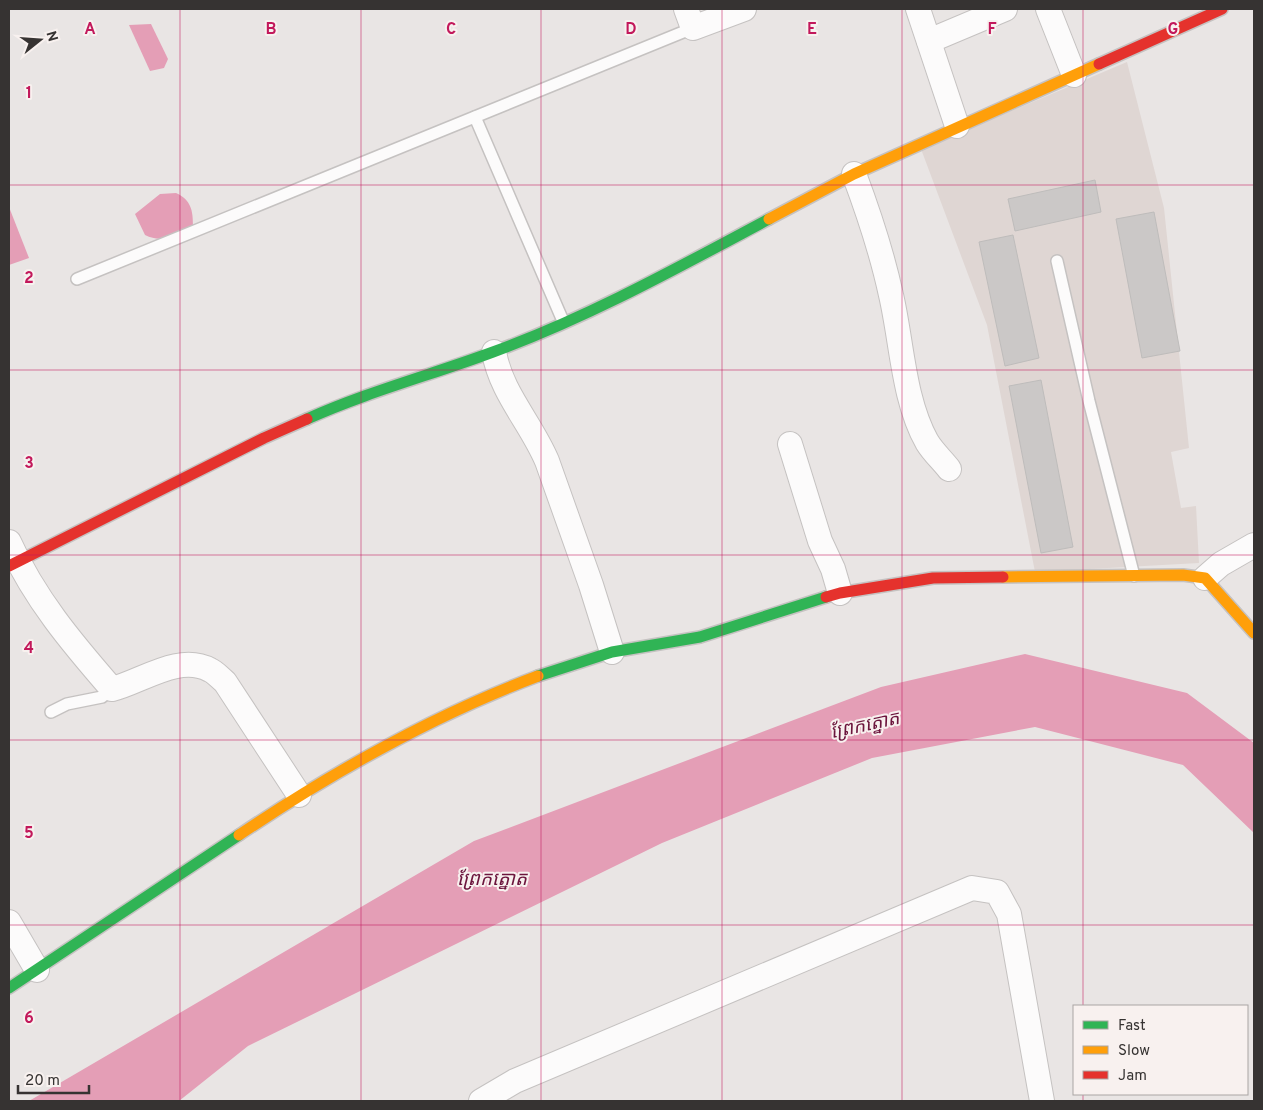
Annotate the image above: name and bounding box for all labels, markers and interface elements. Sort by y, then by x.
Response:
north arrow [15,15,65,65]
text: A [84,20,96,40]
text: B [265,20,277,40]
text: C [446,20,456,40]
text: D [625,20,637,40]
text: E [807,20,817,40]
text: F [987,20,997,40]
text: G [1168,20,1178,40]
text: N [41,29,61,44]
text: 1 [26,84,32,104]
text: 2 [24,269,34,289]
text: 3 [24,454,34,474]
text: 4 [24,639,34,659]
water label: ព្រែកត្នោត [828,707,903,745]
text: 5 [24,824,34,844]
water label: ព្រែកត្នោត [457,868,528,892]
legend [1073,1005,1248,1095]
text: 6 [24,1009,34,1029]
text: Fast [1118,1017,1146,1036]
text: Slow [1118,1042,1150,1061]
scale bar [18,1062,89,1094]
text: Jam [1118,1067,1147,1086]
text: 20 m [25,1072,60,1091]

